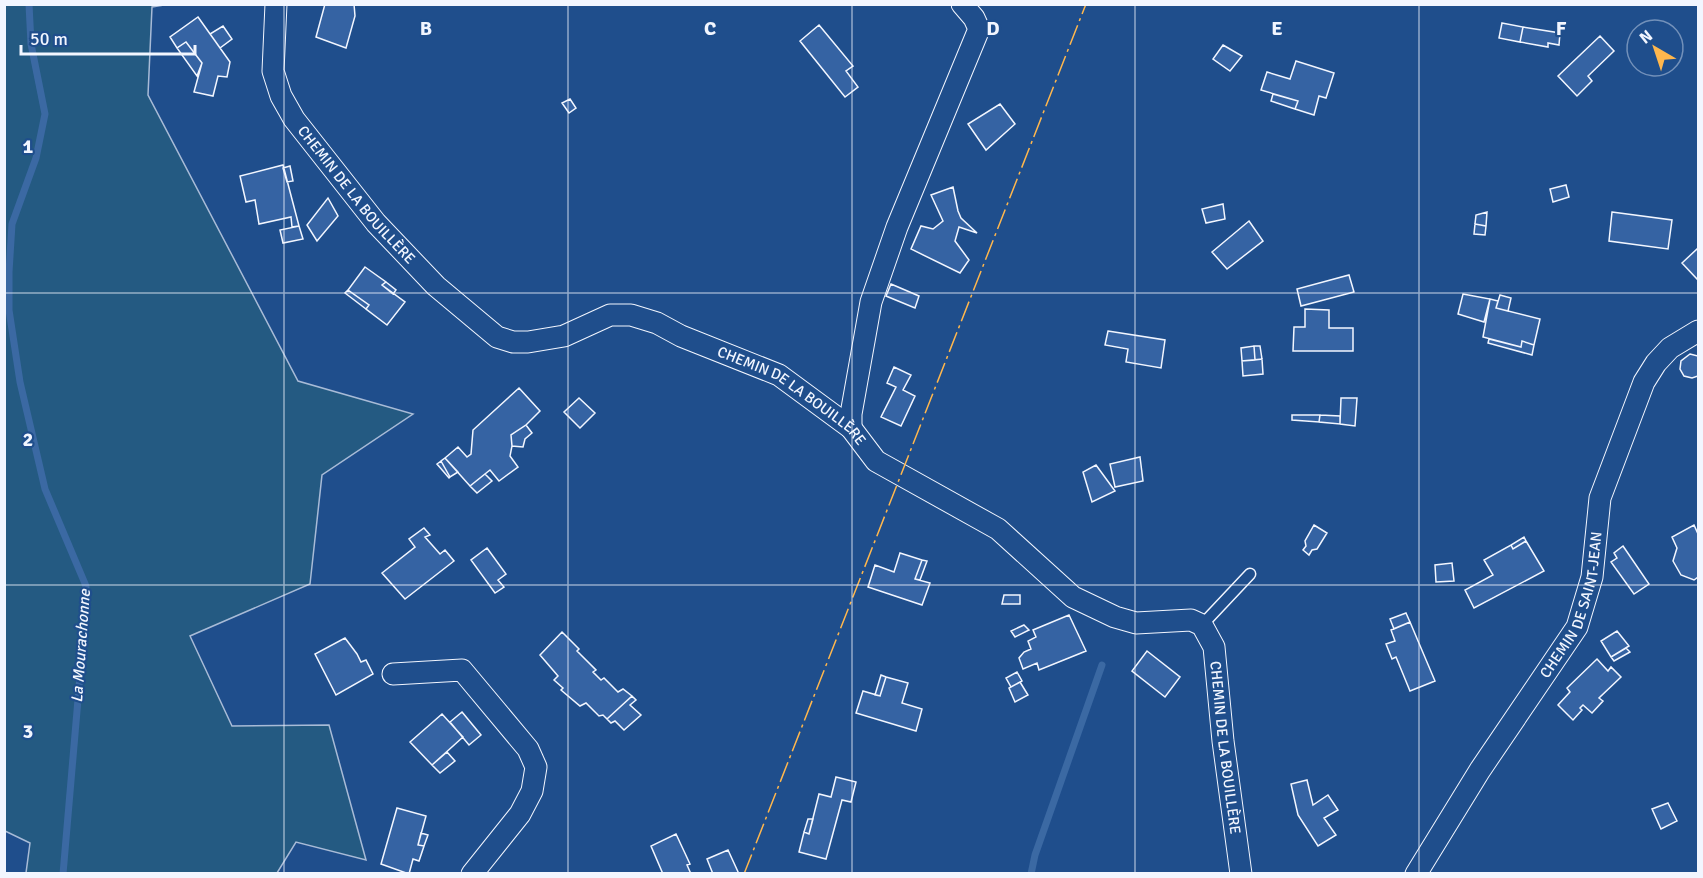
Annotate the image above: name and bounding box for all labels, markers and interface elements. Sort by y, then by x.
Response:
text: B [420,16,432,41]
text: C [704,16,716,41]
text: D [986,16,1000,41]
text: E [1271,16,1283,41]
text: F [1556,16,1567,41]
scale bar [21,18,195,56]
north arrow [1625,18,1685,78]
text: N [1636,26,1657,48]
text: 50 m [30,28,68,50]
street label: CHEMIN DE LA BOUILLÈRE [294,122,419,268]
text: 1 [23,134,34,159]
street label: CHEMIN DE LA BOUILLÈRE [715,342,870,449]
text: 2 [23,427,33,452]
street label: CHEMIN DE SAINT-JEAN [1536,531,1606,681]
water label: La Mourachonne [67,588,95,703]
street label: CHEMIN DE LA BOUILLÈRE [1206,660,1245,835]
text: 3 [23,719,33,744]

